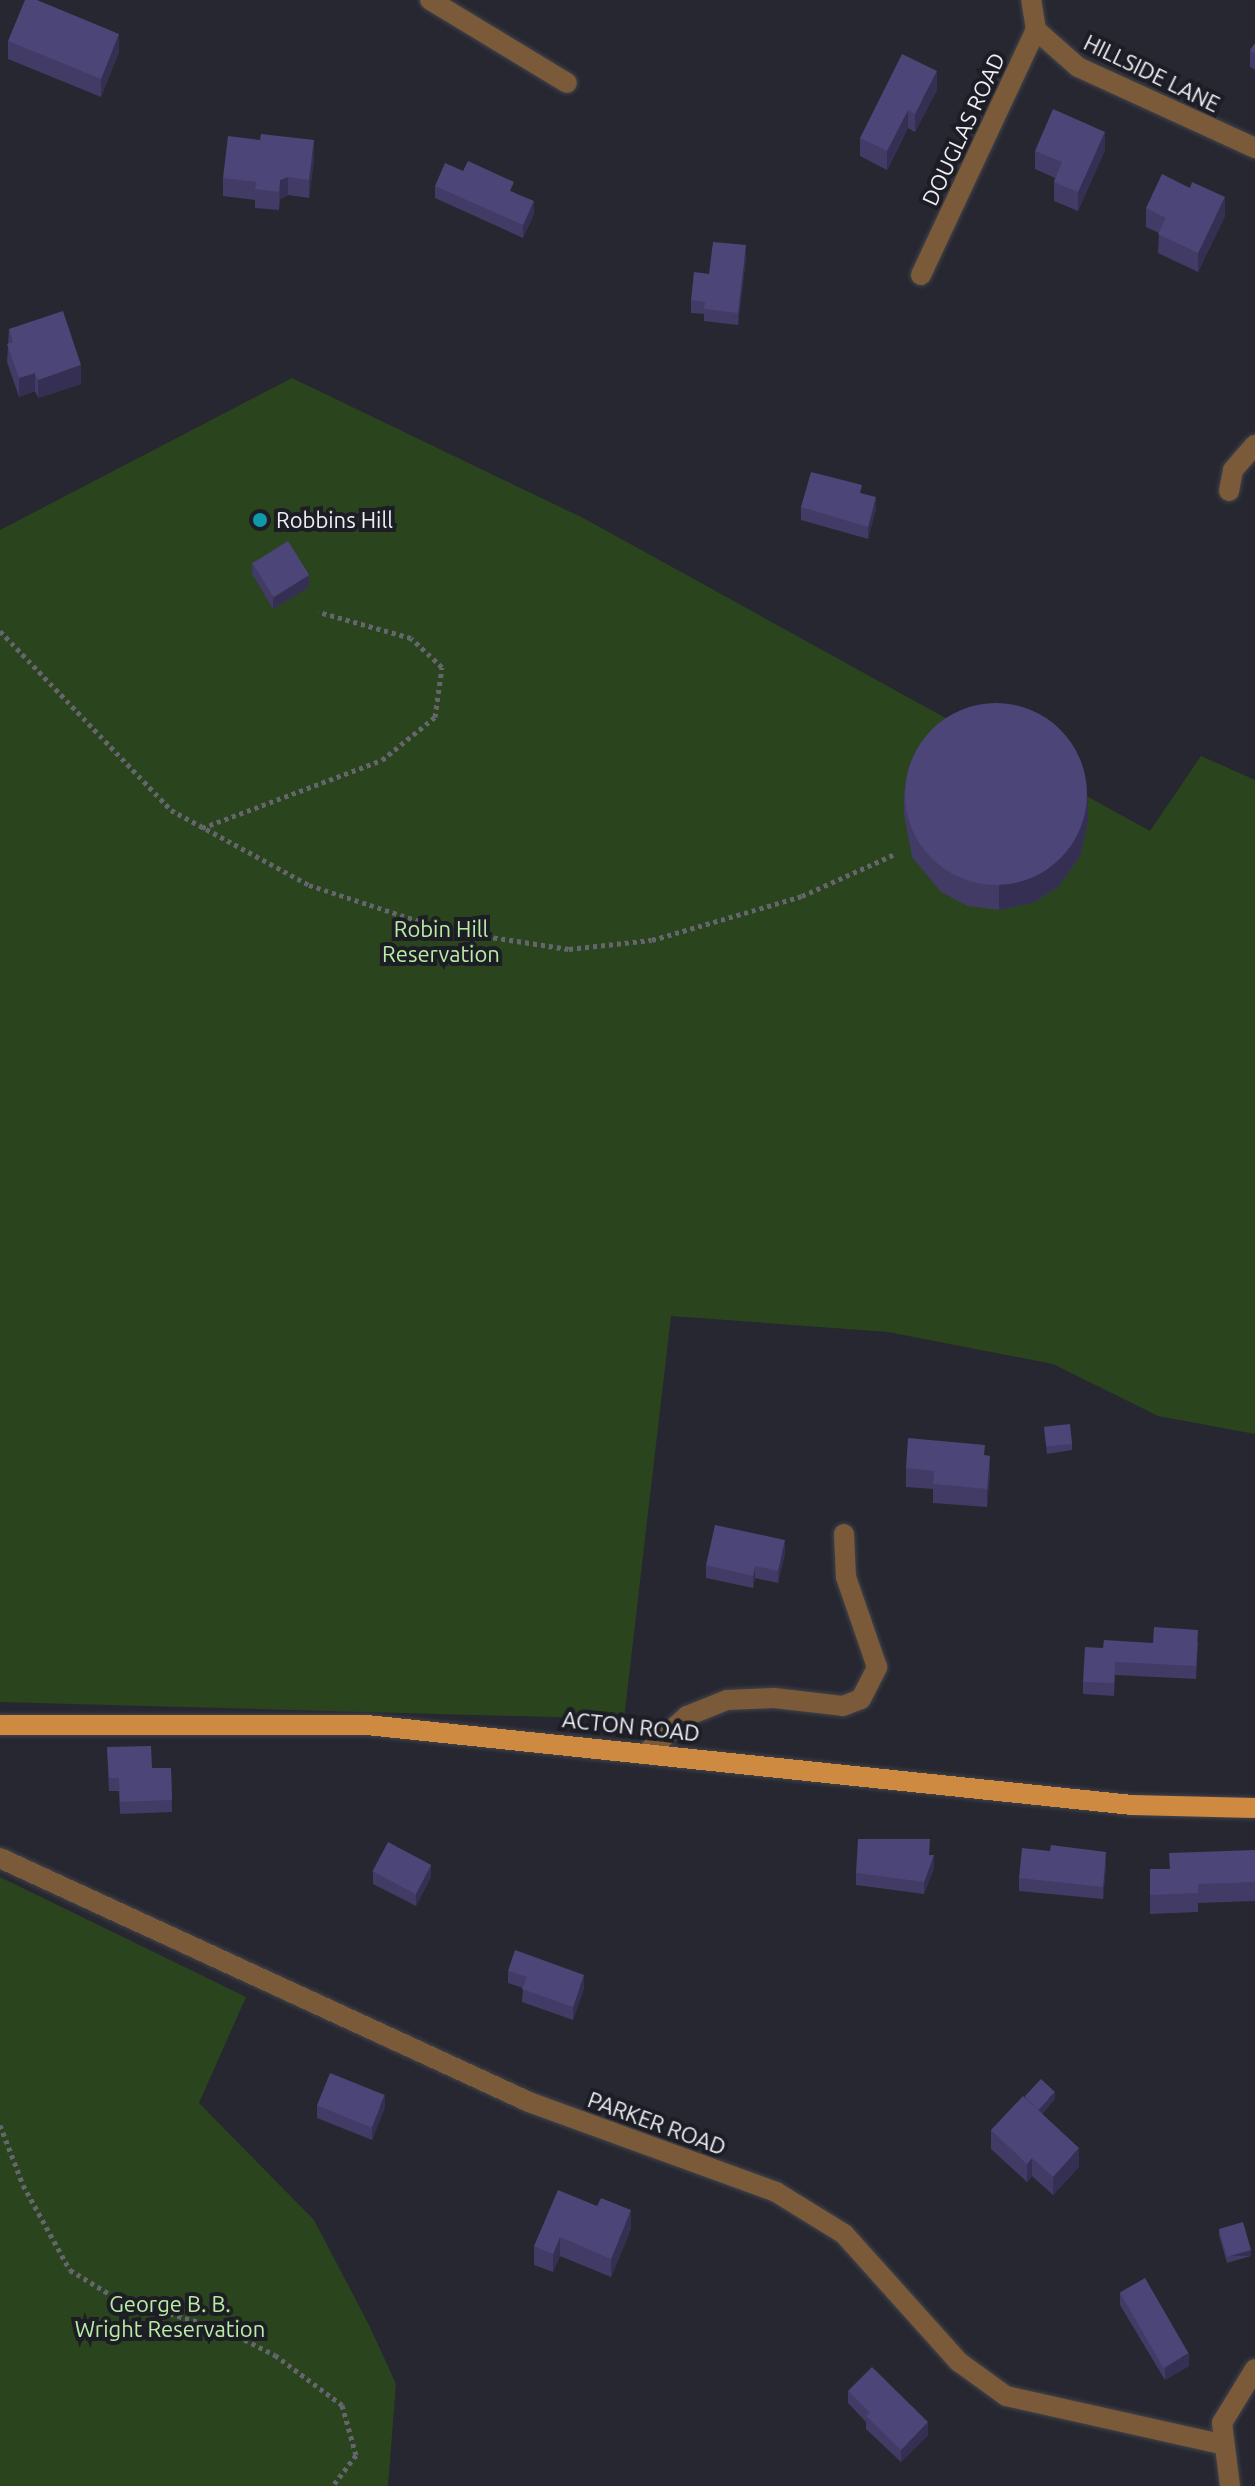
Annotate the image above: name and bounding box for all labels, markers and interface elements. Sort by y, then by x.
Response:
street label: HILLSIDE LANE [1080,29,1224,117]
street label: DOUGLAS ROAD [916,48,1010,210]
place label: Robbins Hill [276,507,393,533]
marker: Robbins Hill [251,511,269,529]
park label: Robin Hill Reservation [382,915,500,966]
street label: ACTON ROAD [561,1706,701,1746]
street label: PARKER ROAD [584,2086,730,2160]
park label: George B. B. Wright Reservation [75,2290,265,2342]

